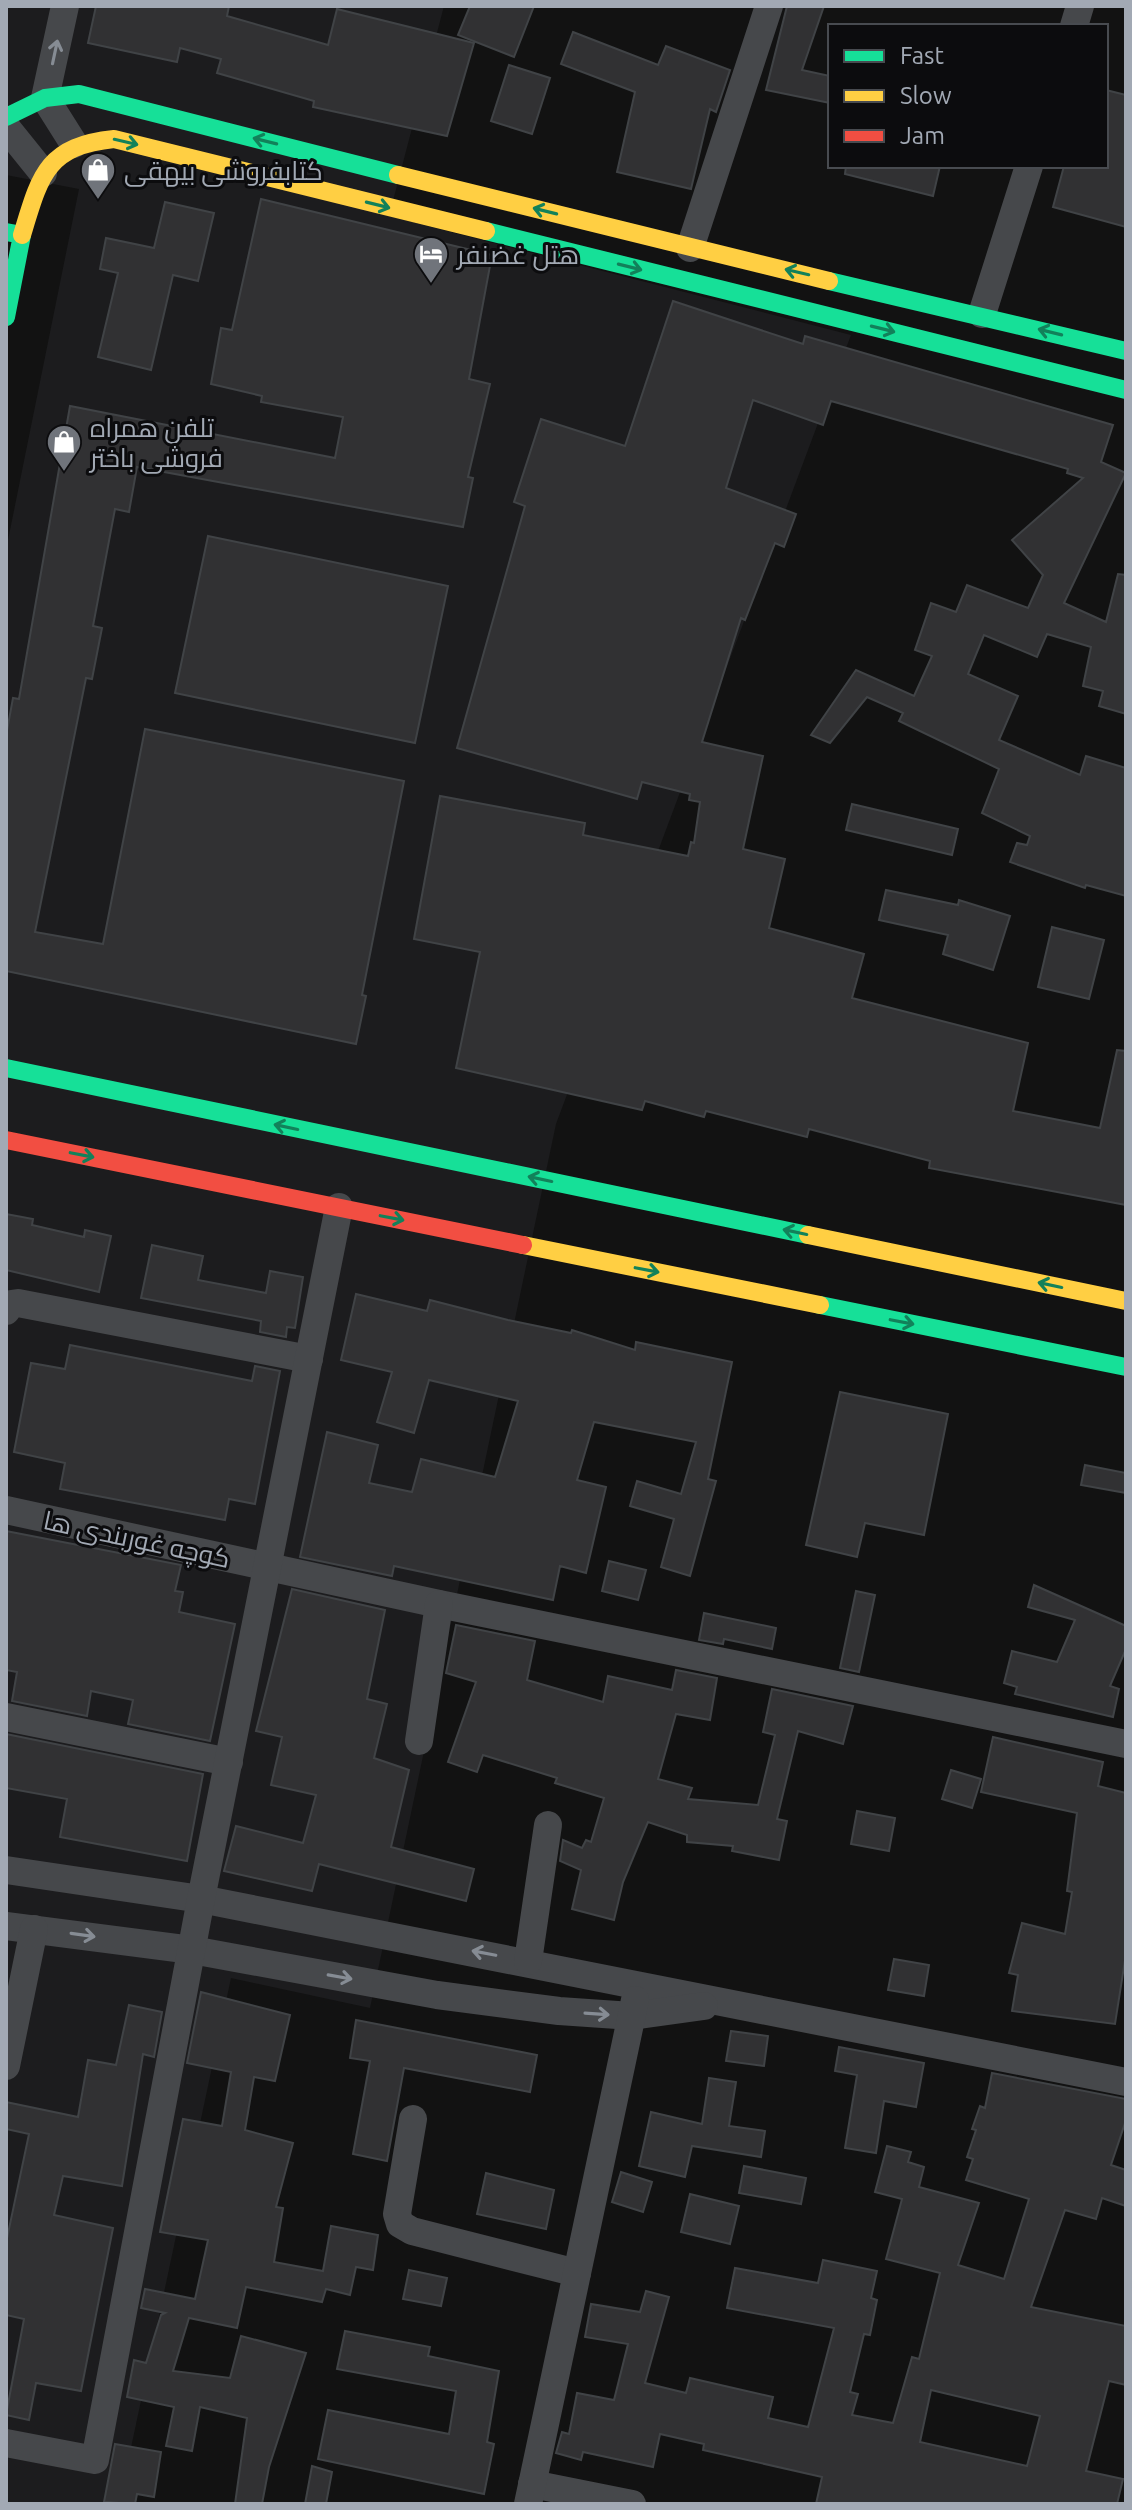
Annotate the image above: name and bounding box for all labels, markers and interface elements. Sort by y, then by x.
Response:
legend [828,24,1108,168]
one-way arrow [48,39,63,65]
text: Fast [900,42,944,69]
text: Slow [900,82,952,109]
text: Jam [900,122,945,149]
one-way arrow [253,132,279,147]
one-way arrow [112,135,138,150]
shop icon: کتابفروشی بیهقی [79,151,117,201]
place label: کتابفروشی بیهقی [124,156,323,187]
one-way arrow [364,198,390,213]
one-way arrow [532,203,558,218]
hotel icon: هتل غضنفر [412,235,450,285]
place label: هتل غضنفر [455,240,579,271]
one-way arrow [617,260,643,275]
one-way arrow [785,264,811,279]
one-way arrow [869,323,895,338]
one-way arrow [1038,323,1064,338]
place label: تلفن همراه فروشی باختر [88,413,223,474]
shop icon: تلفن همراه فروشی باختر [45,423,83,473]
one-way arrow [274,1118,299,1133]
one-way arrow [69,1149,95,1164]
one-way arrow [528,1171,554,1186]
one-way arrow [379,1211,404,1226]
one-way arrow [783,1224,808,1239]
one-way arrow [634,1263,659,1278]
one-way arrow [1037,1277,1063,1292]
one-way arrow [888,1315,914,1330]
street label: کوچه غوربندی ها [40,1505,233,1576]
one-way arrow [70,1928,96,1943]
one-way arrow [472,1945,497,1960]
one-way arrow [327,1970,352,1985]
one-way arrow [583,2006,610,2021]

